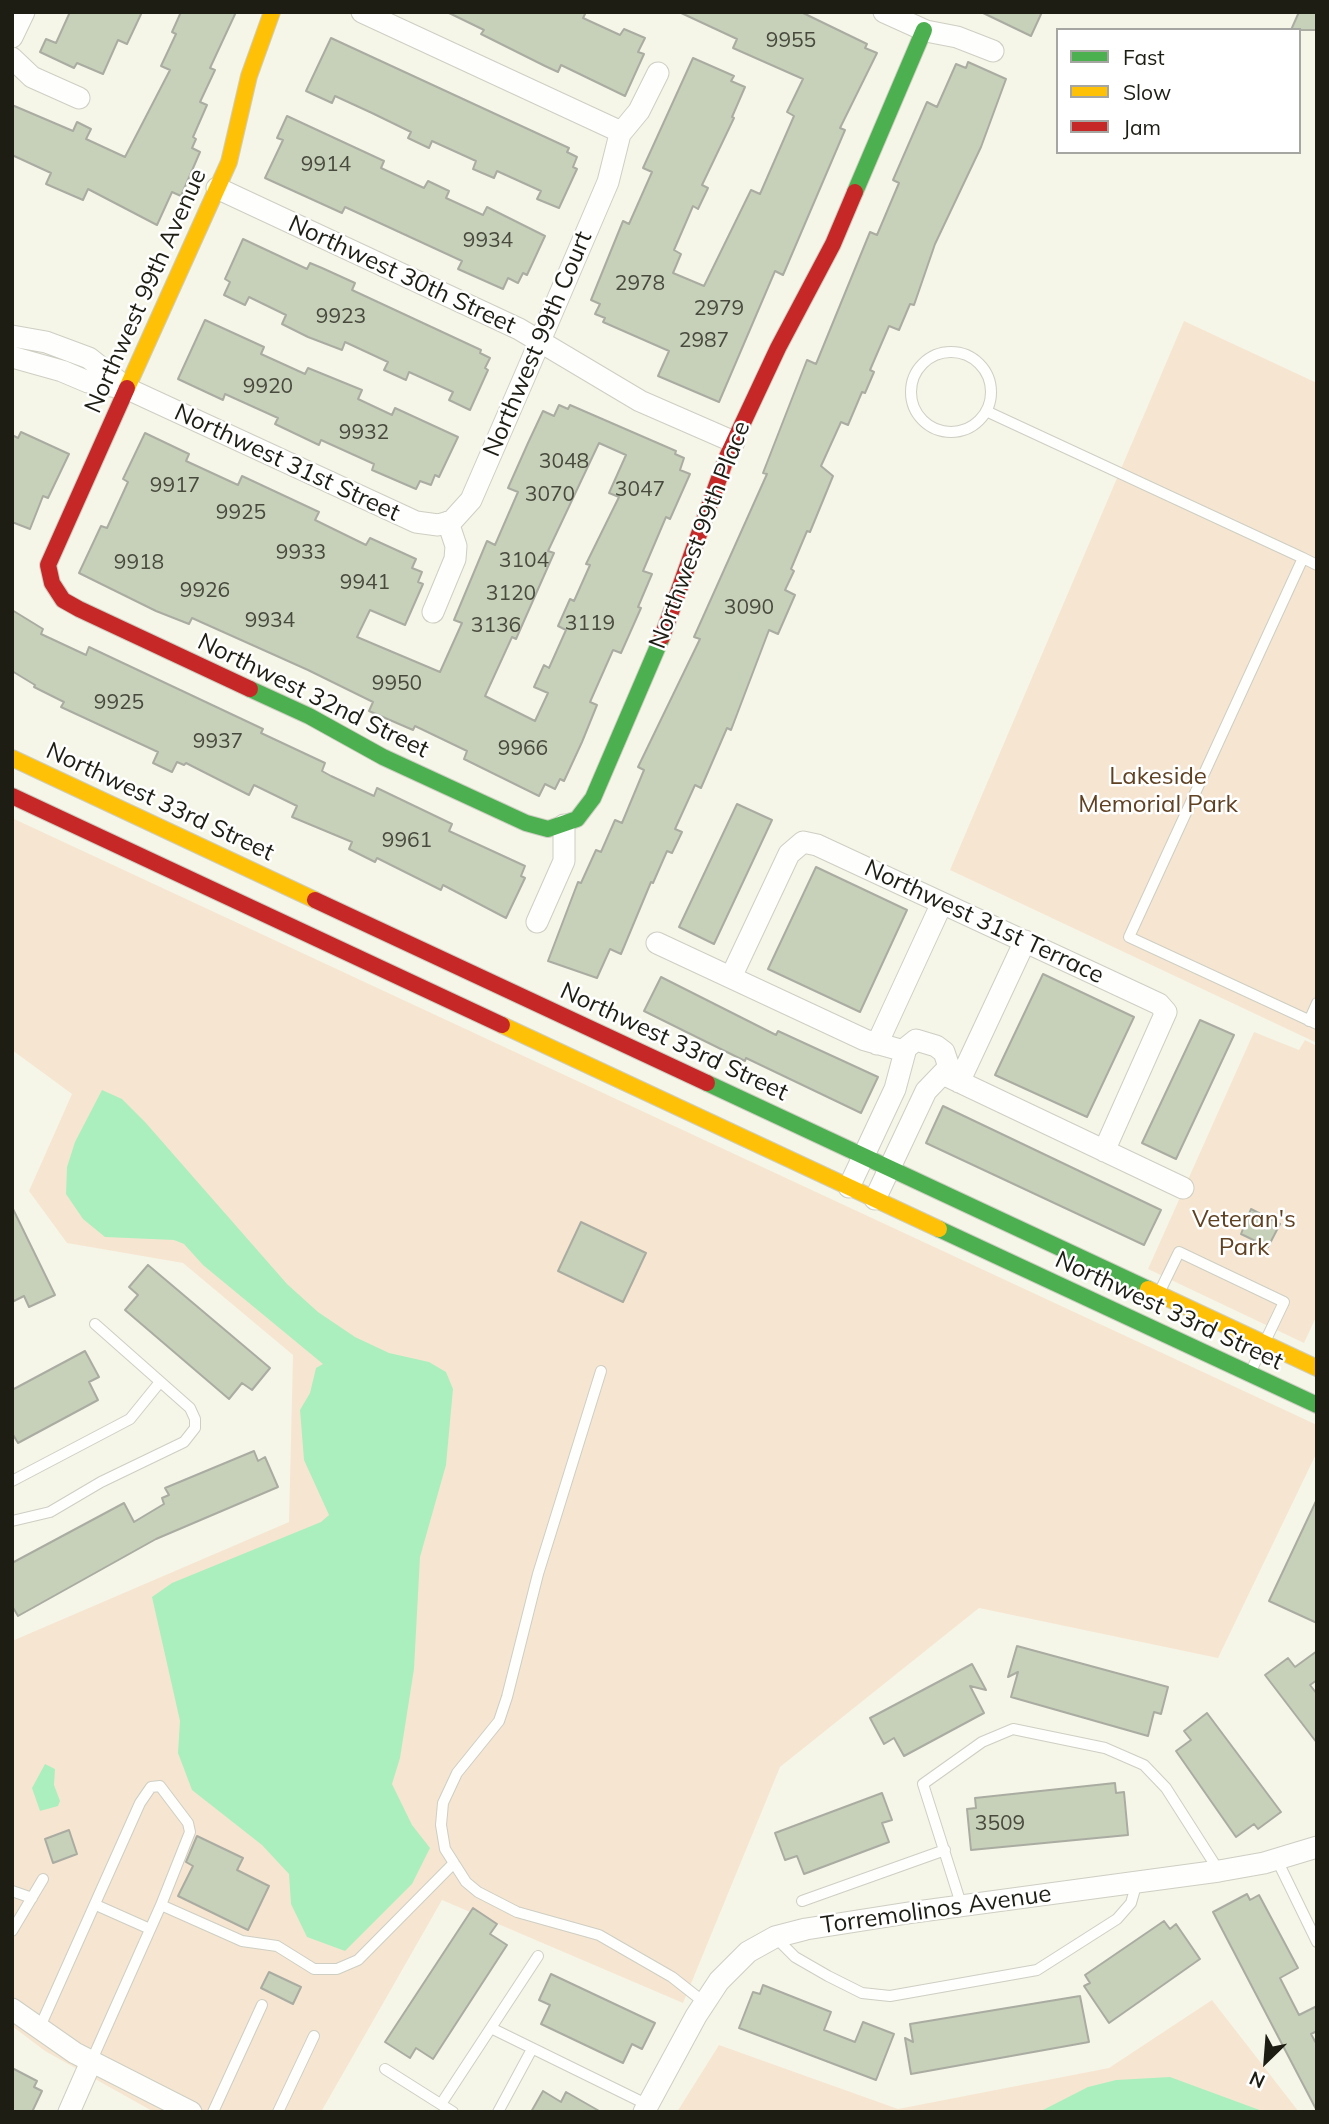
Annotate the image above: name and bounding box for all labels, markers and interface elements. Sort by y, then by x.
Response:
house number: 9955 [766,28,816,54]
legend [1056,28,1301,154]
text: Fast [1123,44,1165,70]
text: Slow [1123,79,1171,105]
text: Jam [1123,114,1161,140]
house number: 9914 [301,152,351,178]
street label: Northwest 99th Avenue [79,164,213,418]
street label: Northwest 30th Street [284,210,520,340]
street label: Northwest 99th Court [477,227,599,461]
house number: 9934 [463,228,513,254]
house number: 2978 [615,271,665,297]
house number: 2979 [694,296,744,322]
house number: 9923 [316,304,366,330]
house number: 2987 [679,328,729,354]
house number: 9920 [243,374,293,400]
street label: Northwest 31st Street [170,398,404,528]
street label: Northwest 99th Place [643,417,757,653]
house number: 9932 [339,420,389,446]
house number: 3048 [539,449,589,475]
house number: 9917 [150,473,200,499]
house number: 3047 [615,477,665,503]
house number: 3070 [525,482,575,508]
house number: 9925 [216,500,266,526]
house number: 9933 [276,540,326,566]
house number: 3104 [499,548,549,574]
house number: 9918 [114,550,164,576]
house number: 9941 [340,570,390,596]
house number: 9926 [180,578,230,604]
house number: 3120 [486,581,536,607]
house number: 3090 [724,595,774,621]
house number: 9934 [245,608,295,634]
house number: 3119 [565,611,615,637]
house number: 3136 [471,613,521,639]
street label: Northwest 32nd Street [193,628,433,764]
house number: 9950 [372,671,422,697]
house number: 9925 [94,690,144,716]
house number: 9937 [193,729,243,755]
house number: 9966 [498,736,548,762]
street label: Northwest 33rd Street [42,737,278,867]
park label: Lakeside Memorial Park [1078,763,1238,819]
house number: 9961 [382,828,432,854]
street label: Northwest 31st Terrace [860,854,1108,990]
street label: Northwest 33rd Street [556,977,792,1107]
park label: Veteran's Park [1192,1206,1296,1262]
street label: Northwest 33rd Street [1051,1246,1287,1376]
house number: 3509 [975,1811,1025,1837]
street label: Torremolinos Avenue [819,1880,1053,1940]
north arrow [1231,2026,1301,2096]
text: N [1246,2066,1269,2094]

